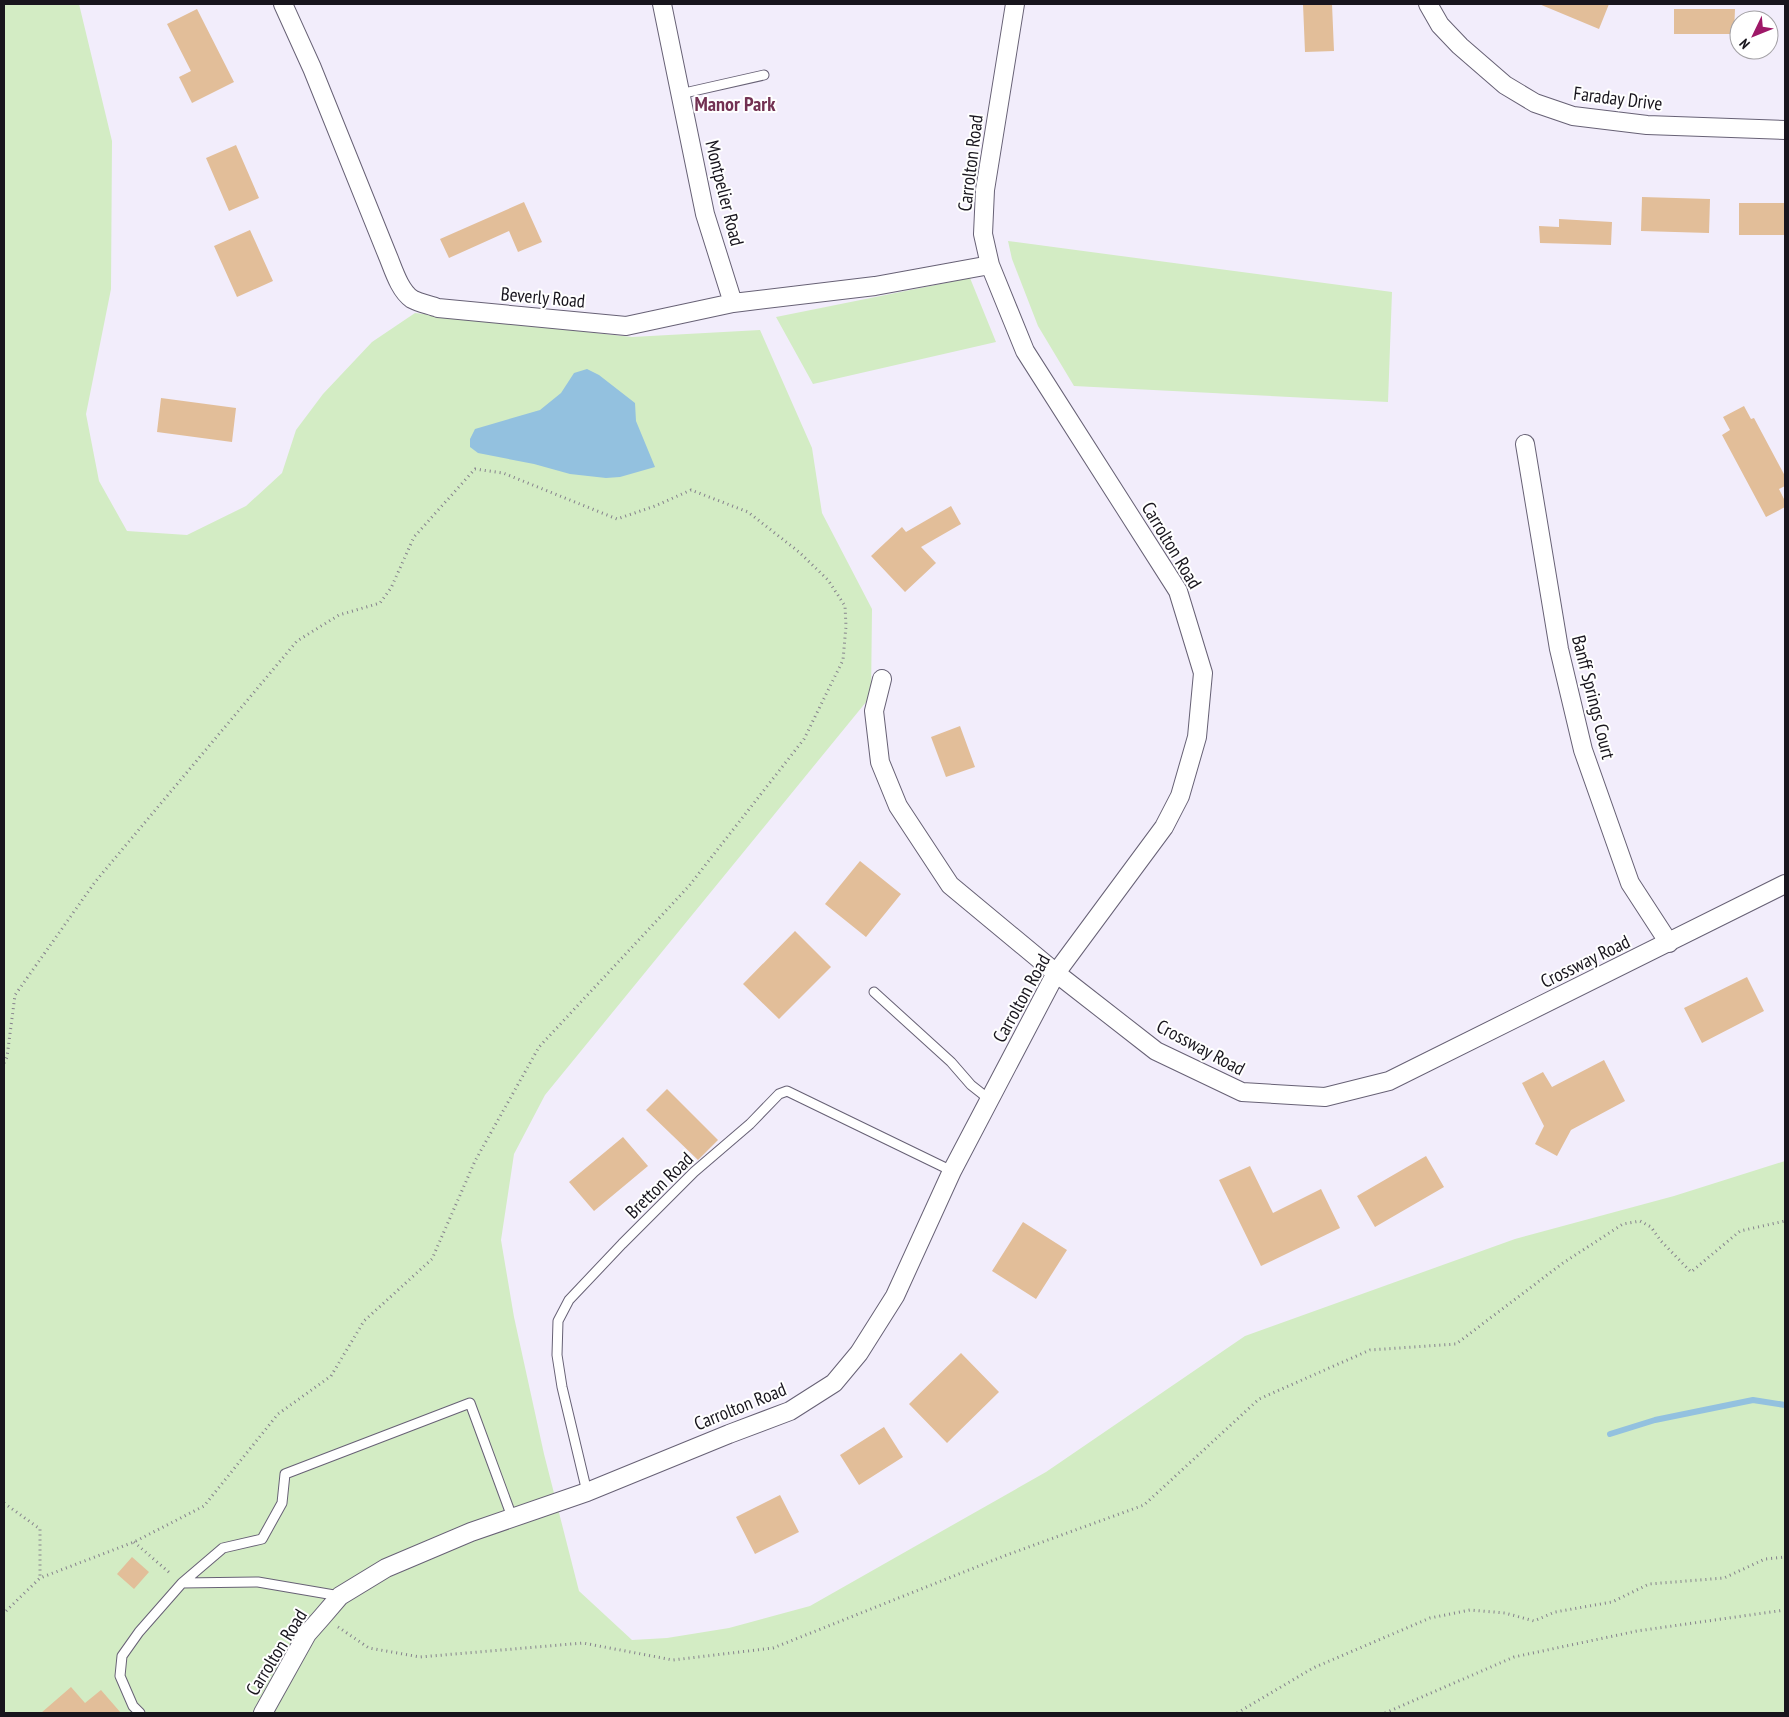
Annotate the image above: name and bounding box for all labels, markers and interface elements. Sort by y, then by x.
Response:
north arrow [1729,10,1779,60]
text: N [1735,35,1754,53]
street label: Faraday Drive [1572,81,1664,115]
district label: Manor Park [695,91,776,117]
street label: Carrolton Road [952,113,988,213]
street label: Montpelier Road [700,138,750,248]
street label: Beverly Road [500,281,586,313]
street label: Carrolton Road [1137,497,1207,593]
street label: Banff Springs Court [1567,633,1621,762]
street label: Crossway Road [1536,929,1634,993]
street label: Carrolton Road [987,950,1055,1046]
street label: Crossway Road [1153,1014,1249,1080]
street label: Bretton Road [620,1147,698,1223]
street label: Carrolton Road [690,1377,790,1435]
street label: Carrolton Road [240,1604,312,1700]

